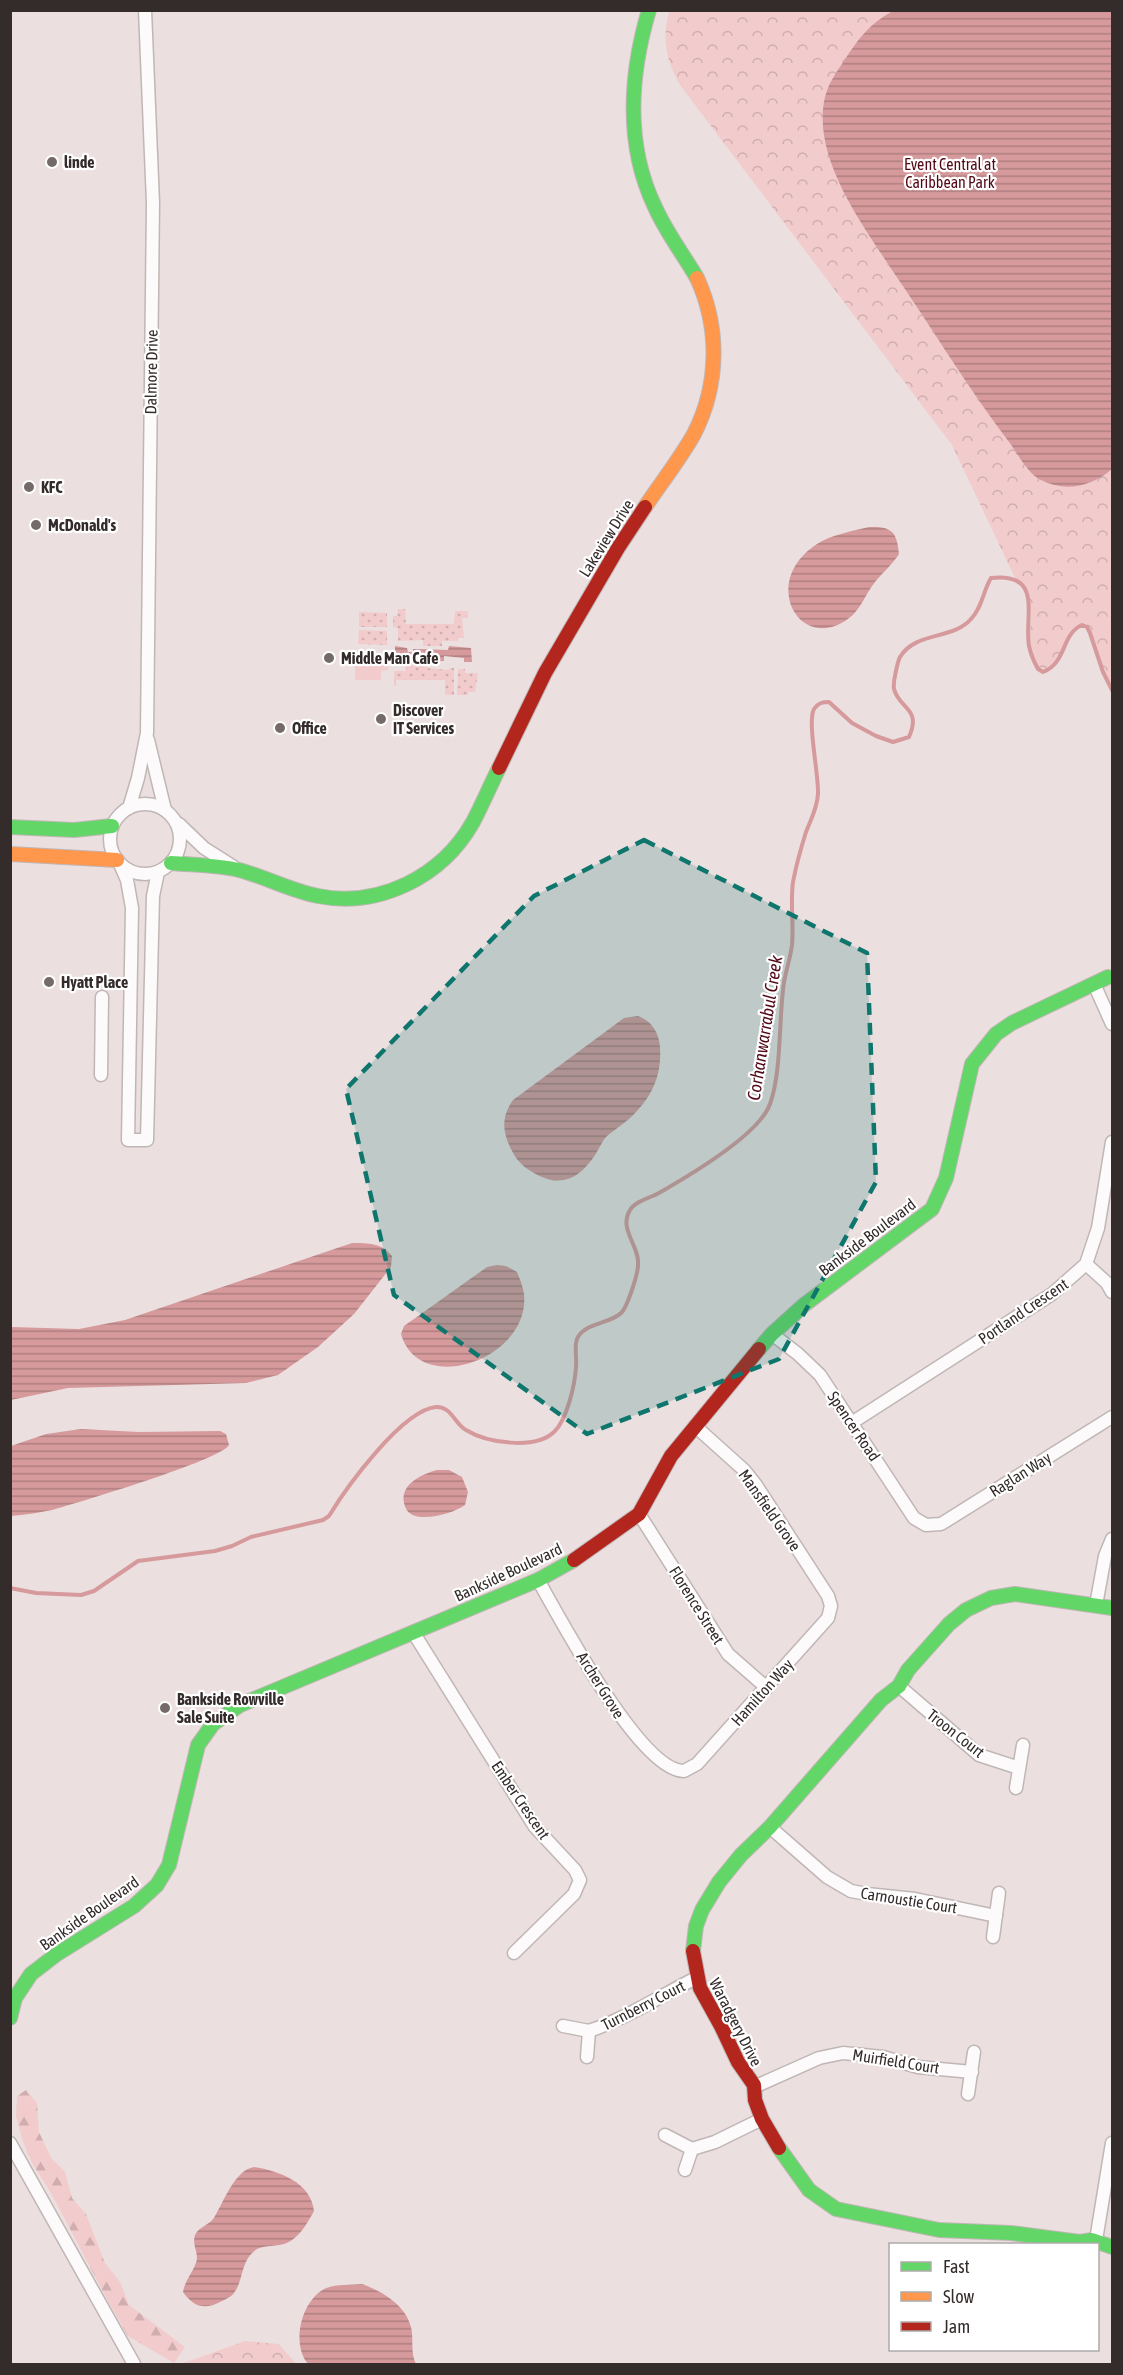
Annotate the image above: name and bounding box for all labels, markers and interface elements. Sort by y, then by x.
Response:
place label: linde [64,153,95,171]
marker: linde [45,155,59,169]
park label: Event Central at Caribbean Park [904,155,996,191]
street label: Dalmore Drive [141,329,161,415]
place label: KFC [41,478,63,496]
marker: KFC [22,480,36,494]
street label: Lakeview Drive [575,496,637,580]
place label: McDonald's [48,516,117,534]
marker: McDonald's [29,518,43,532]
place label: Middle Man Cafe [341,649,439,667]
marker: Middle Man Cafe [322,651,336,665]
place label: Discover IT Services [393,701,454,737]
marker: Discover IT Services [374,712,388,726]
place label: Office [292,719,327,737]
marker: Office [273,721,287,735]
water label: Corhanwarrabul Creek [743,953,786,1102]
place label: Hyatt Place [61,973,128,991]
marker: Hyatt Place [42,975,56,989]
street label: Bankside Boulevard [815,1195,919,1279]
street label: Portland Crescent [975,1274,1071,1348]
street label: Spencer Road [823,1388,884,1465]
street label: Raglan Way [986,1448,1055,1501]
street label: Mansfield Grove [735,1466,805,1554]
street label: Bankside Boulevard [451,1539,565,1605]
street label: Florence Street [666,1563,728,1648]
street label: Archer Grove [574,1649,628,1721]
street label: Hamilton Way [727,1655,798,1730]
place label: Bankside Rowville Sale Suite [177,1690,284,1726]
marker: Bankside Rowville Sale Suite [158,1701,172,1715]
street label: Troon Court [924,1705,988,1761]
street label: Ember Crescent [488,1757,554,1843]
street label: Bankside Boulevard [36,1872,142,1954]
street label: Carnoustie Court [859,1883,959,1917]
street label: Waradgery Drive [705,1975,766,2069]
street label: Turnberry Court [598,1976,688,2035]
street label: Muirfield Court [851,2045,941,2077]
legend [889,2243,1099,2351]
text: Fast [943,2256,970,2277]
text: Slow [943,2286,974,2307]
text: Jam [943,2316,970,2337]

